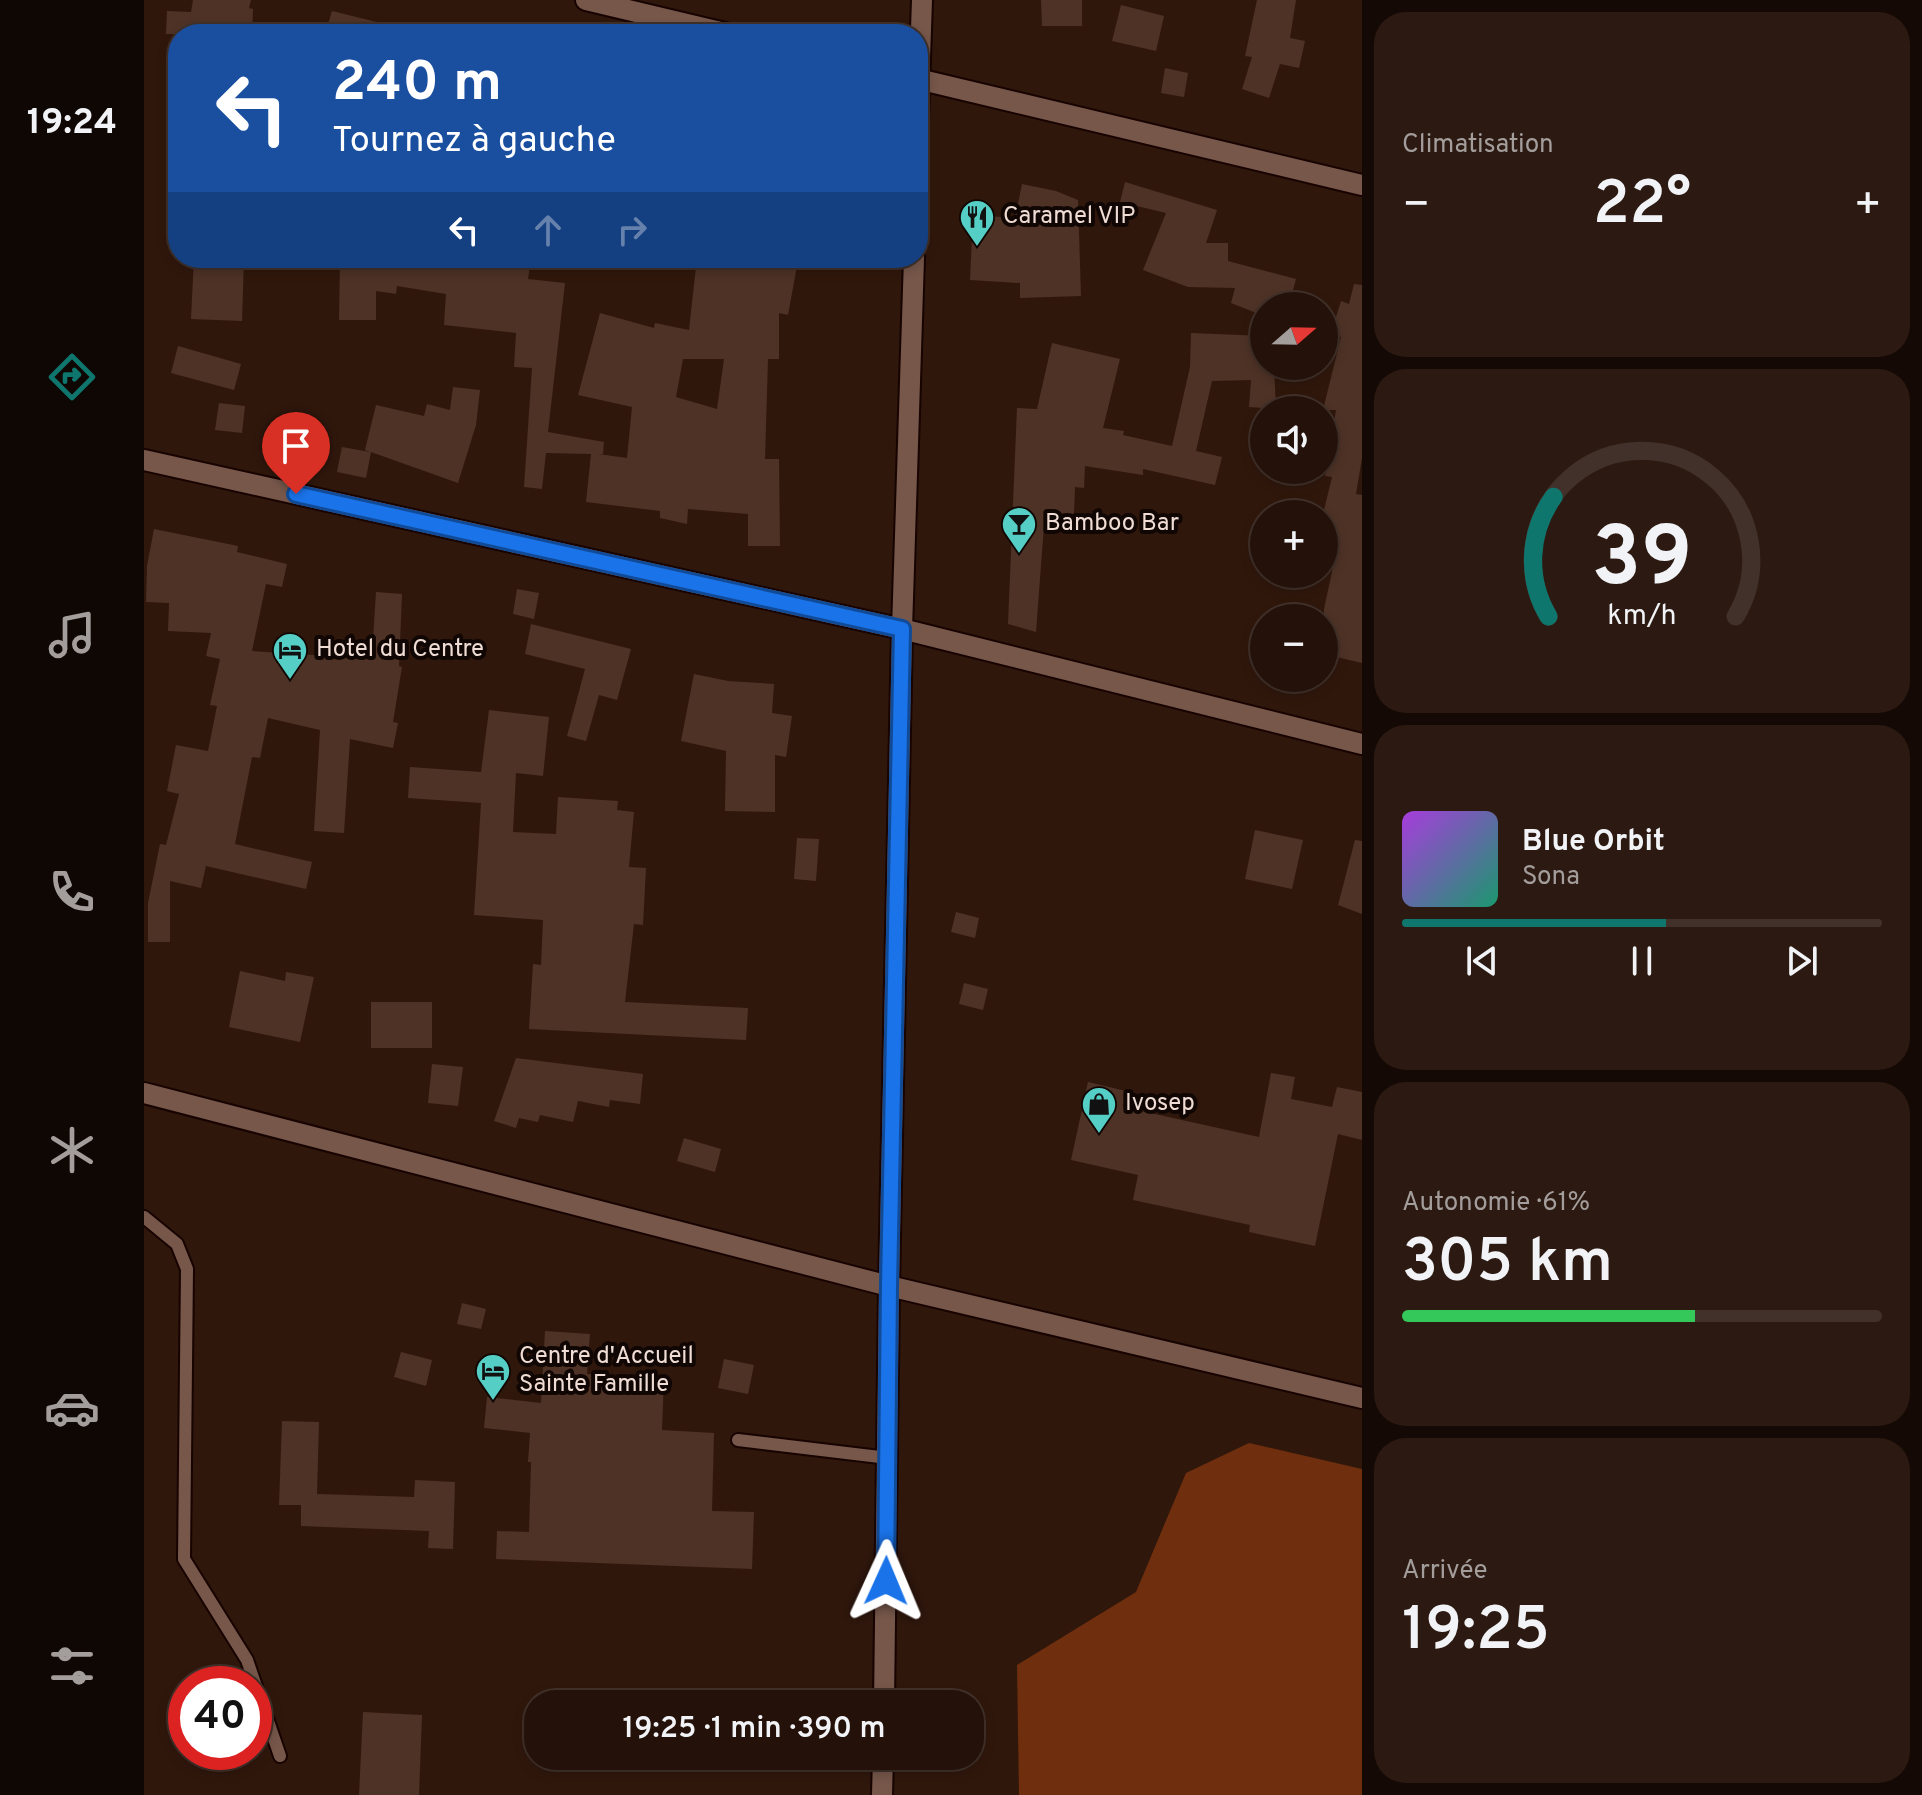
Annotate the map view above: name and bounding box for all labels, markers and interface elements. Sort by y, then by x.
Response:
text: 240 m [332,50,502,120]
icon: left [200,56,304,160]
text: 19:24 [27,101,117,147]
text: Tournez à gauche [332,119,616,165]
text: Climatisation [1402,129,1554,162]
text: 22° [1593,169,1691,245]
text: − [1402,179,1430,235]
text: + [1854,179,1882,235]
restaurant icon: Caramel VIP [958,198,996,248]
place label: Caramel VIP [1003,202,1135,232]
icon: left [442,208,486,252]
icon: ahead [526,208,570,252]
icon: right [610,208,654,252]
north arrow [1250,292,1338,380]
map controls [1250,292,1338,692]
icon: directions [44,349,100,405]
button: sound [1250,396,1338,484]
pin [262,412,330,494]
icon: arrive [274,424,318,468]
button: + [1250,500,1338,588]
bar icon: Bamboo Bar [1000,505,1038,555]
place label: Bamboo Bar [1045,509,1179,539]
text: 39 [1592,509,1692,614]
text: km/h [1607,599,1677,635]
button: − [1250,604,1338,692]
icon: music [44,607,100,663]
hotel icon: Hotel du Centre [271,631,309,681]
place label: Hotel du Centre [316,635,484,665]
text: Blue Orbit [1522,824,1665,861]
text: Sona [1522,861,1580,894]
icon: phone [44,864,100,920]
icon: previous [1460,939,1504,983]
icon: pause [1620,939,1664,983]
icon: next [1780,939,1824,983]
shop icon: Ivosep [1080,1085,1118,1135]
place label: Ivosep [1125,1089,1195,1119]
icon: climate [44,1122,100,1178]
text: Autonomie · 61% [1402,1187,1590,1220]
text: 305 km [1402,1227,1613,1303]
place label: Centre d'Accueil Sainte Famille [519,1342,694,1400]
hotel icon: Centre d'Accueil Sainte Famille [474,1352,512,1402]
icon: car [44,1380,100,1436]
position arrow [844,1539,928,1623]
text: Arrivée [1402,1555,1487,1588]
text: 19:25 [1402,1595,1550,1671]
icon: filters [44,1638,100,1694]
speed limit sign: 40 [168,1666,272,1770]
text: 19:25 · 1 min · 390 m [623,1711,885,1748]

